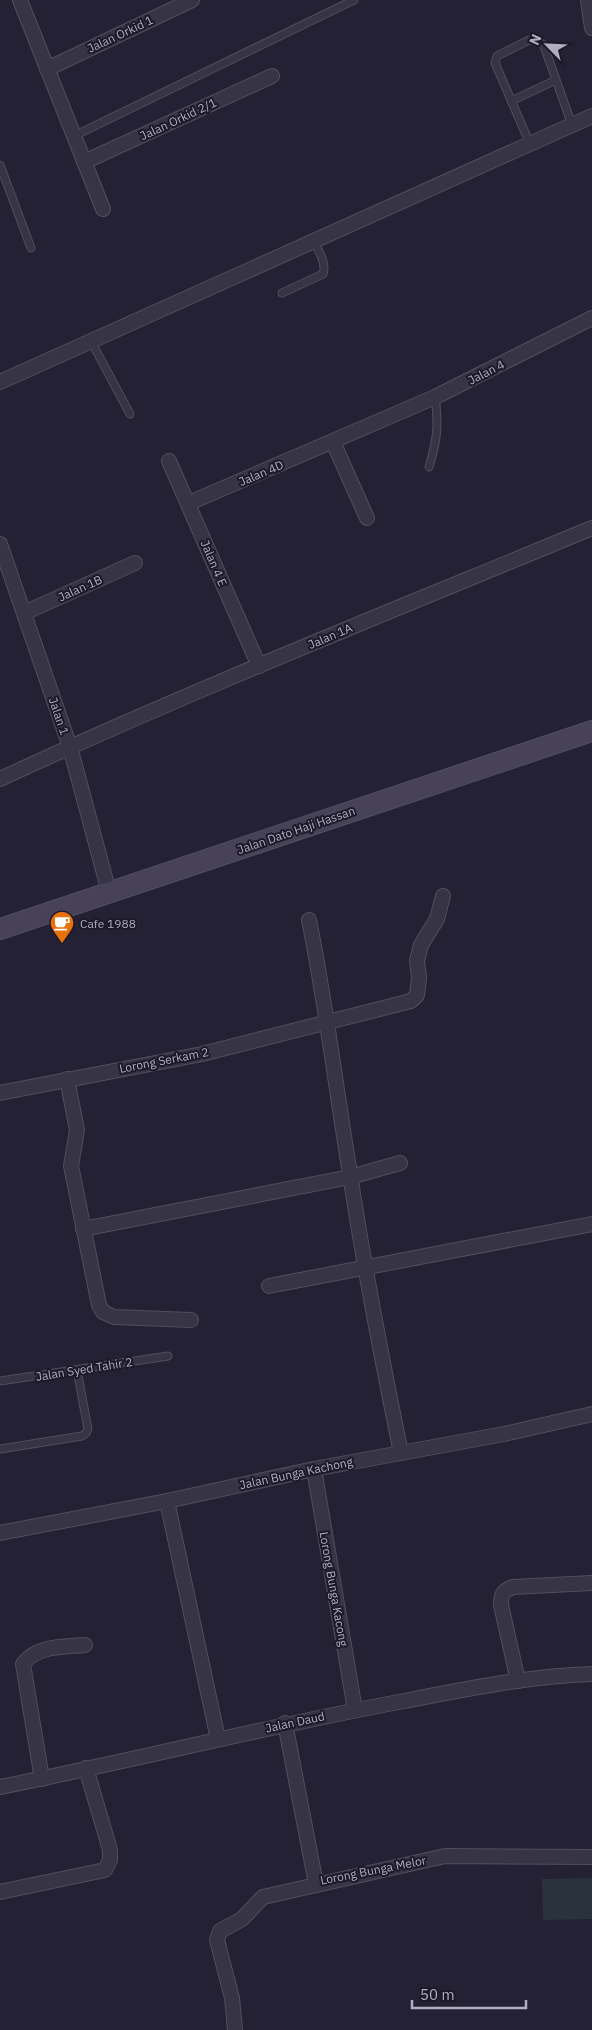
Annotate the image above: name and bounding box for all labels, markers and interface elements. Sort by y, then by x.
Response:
street label: Jalan Orkid 1 [85,12,155,56]
north arrow [522,20,572,70]
text: N [525,31,545,48]
street label: Jalan Orkid 2/1 [137,95,219,143]
street label: Jalan 4 [465,356,507,388]
street label: Jalan 4D [236,457,286,489]
street label: Jalan 4 E [198,538,230,588]
street label: Jalan 1B [56,572,105,604]
street label: Jalan 1A [306,620,355,652]
street label: Jalan 1 [46,695,72,737]
street label: Jalan Dato Haji Hassan [235,803,357,857]
cafe icon: Cafe 1988 [49,910,75,944]
place label: Cafe 1988 [80,916,136,931]
street label: Lorong Serkam 2 [118,1044,210,1076]
street label: Jalan Syed Tahir 2 [35,1354,133,1384]
street label: Jalan Bunga Kachong [238,1454,355,1492]
street label: Lorong Bunga Kacong [317,1530,352,1648]
street label: Jalan Daud [264,1708,326,1736]
street label: Lorong Bunga Melor [319,1852,428,1888]
scale bar [412,1978,526,2010]
text: 50 m [420,1985,455,2004]

